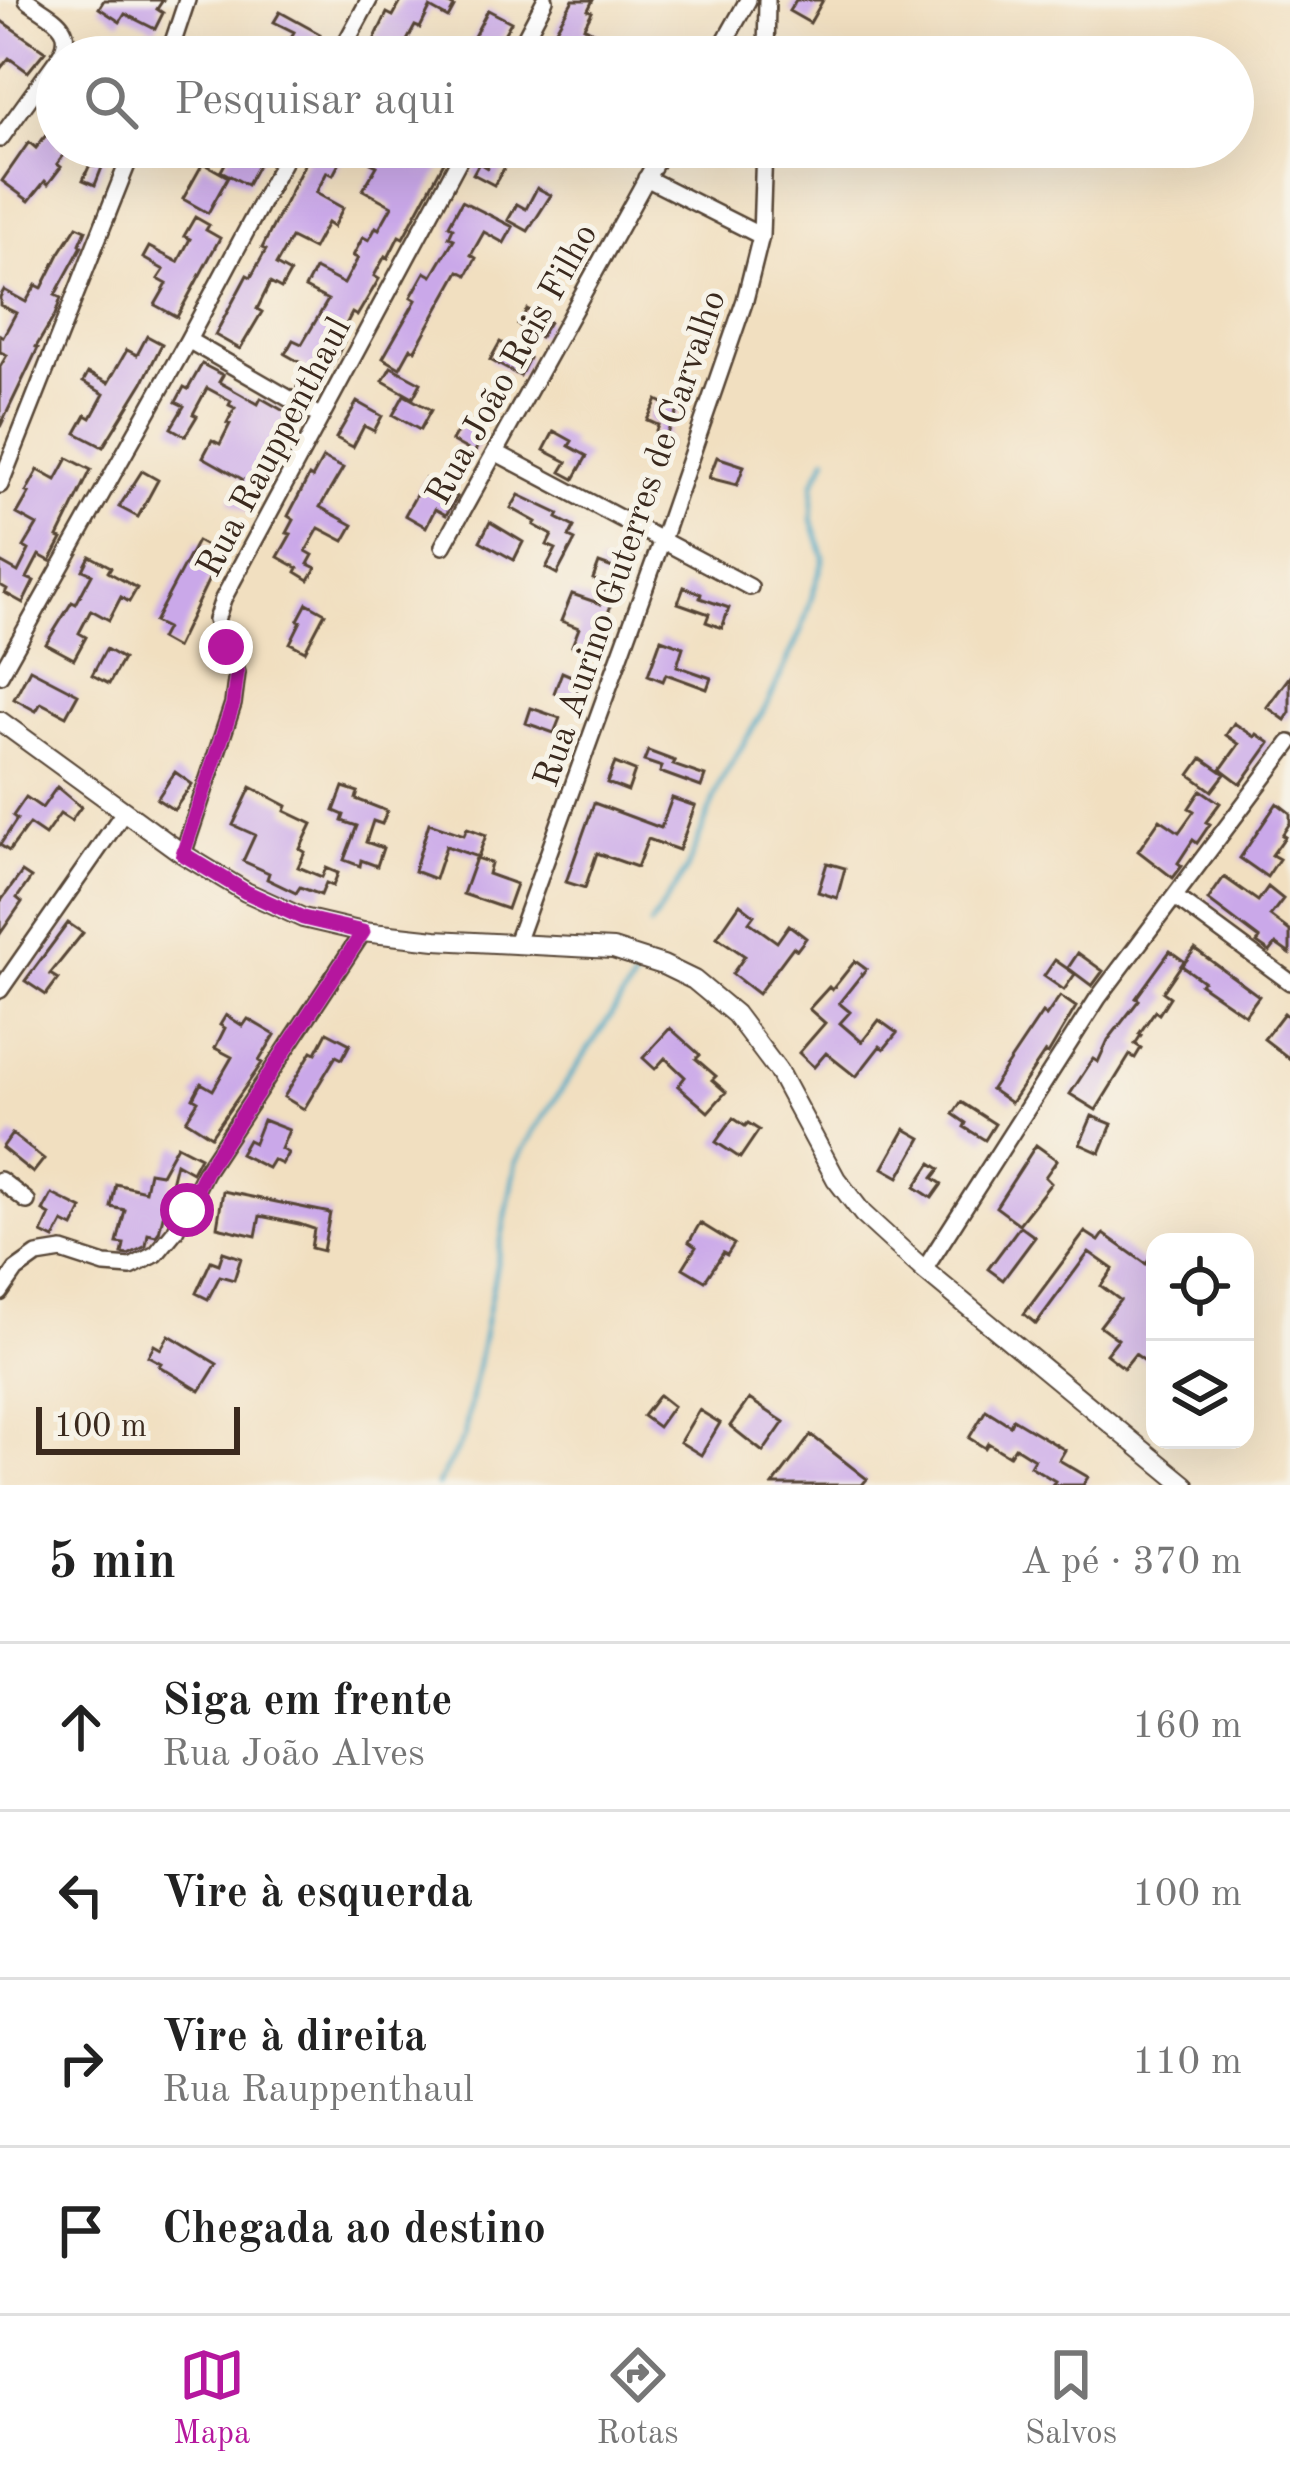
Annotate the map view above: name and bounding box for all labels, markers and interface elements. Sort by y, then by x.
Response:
search box [36,36,1254,168]
icon: search [78,69,144,135]
text: Pesquisar aqui [174,79,455,124]
street label: Rua João Reis Filho [421,219,606,511]
street label: Rua Aurino Guterres de Carvalho [530,286,734,792]
street label: Rua Rauppenthaul [192,312,359,583]
route end [199,620,253,674]
route start [160,1183,214,1237]
map controls [1146,1233,1254,1449]
button: locate [1146,1233,1254,1341]
button: layers [1146,1341,1254,1449]
scale bar [36,1401,240,1454]
text: 100 m [54,1411,147,1444]
text: 5 min [48,1538,176,1589]
text: A pé · 370 m [1021,1543,1242,1582]
text: Siga em frente [162,1680,453,1725]
icon: ahead [48,1694,114,1760]
text: 160 m [1132,1707,1242,1746]
text: Rua João Alves [162,1735,425,1774]
icon: left [48,1862,114,1928]
text: Vire à esquerda [162,1872,473,1917]
text: 100 m [1132,1875,1242,1914]
text: Vire à direita [162,2016,427,2061]
icon: right [48,2030,114,2096]
text: 110 m [1132,2043,1242,2082]
text: Rua Rauppenthaul [162,2071,474,2110]
icon: arrive [48,2198,114,2264]
text: Chegada ao destino [162,2208,546,2253]
tab: Mapa [173,2342,250,2455]
tab: Rotas [596,2342,679,2455]
tab: Salvos [1025,2342,1117,2455]

